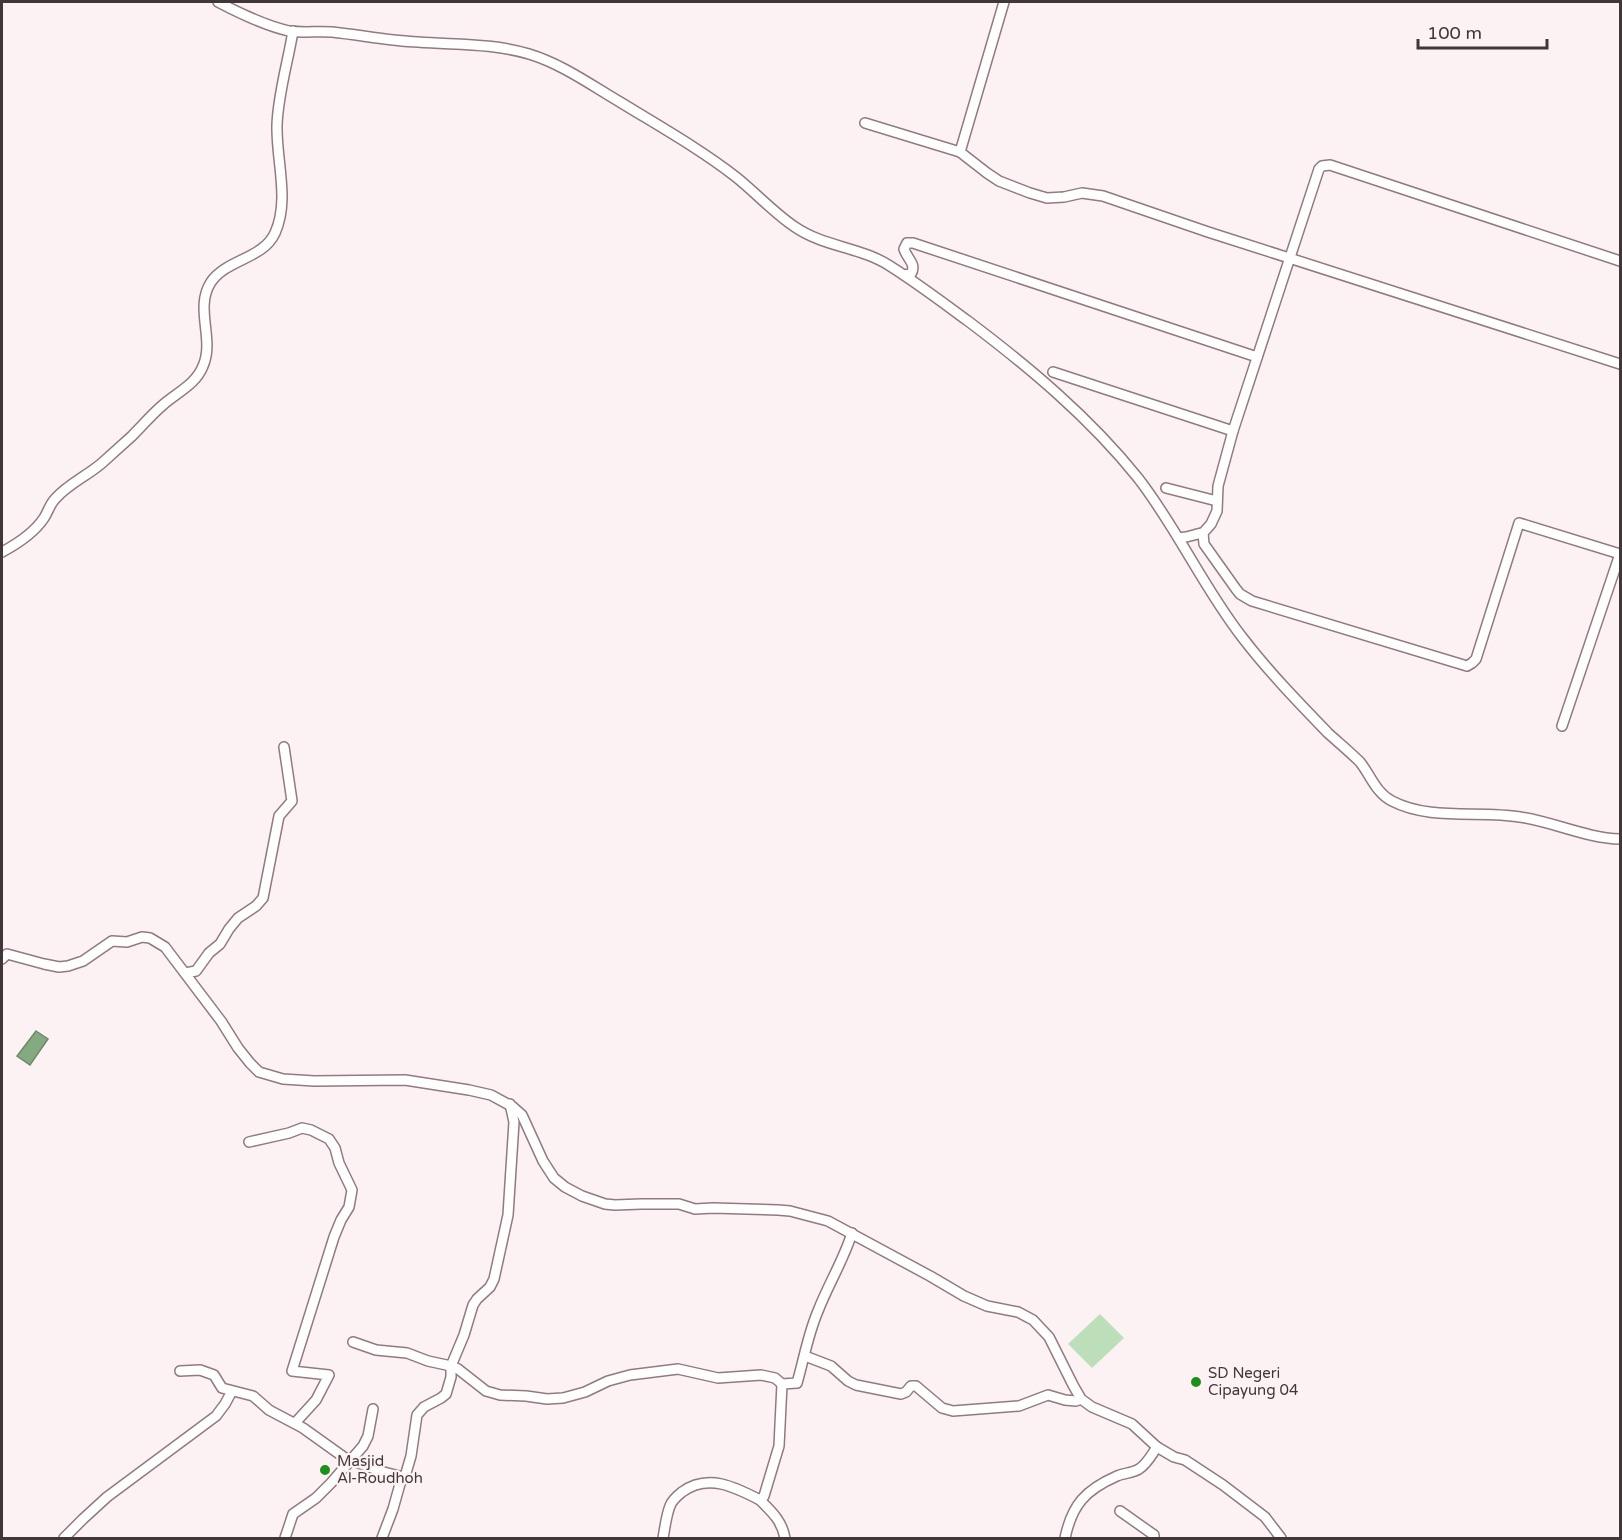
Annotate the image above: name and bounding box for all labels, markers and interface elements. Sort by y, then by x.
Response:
scale bar [1418,12,1547,50]
text: 100 m [1427,22,1482,44]
place label: SD Negeri Cipayung 04 [1208,1364,1298,1399]
marker: SD Negeri Cipayung 04 [1189,1375,1203,1389]
place label: Masjid Al-Roudhoh [337,1452,423,1487]
marker: Masjid Al-Roudhoh [318,1463,332,1477]

